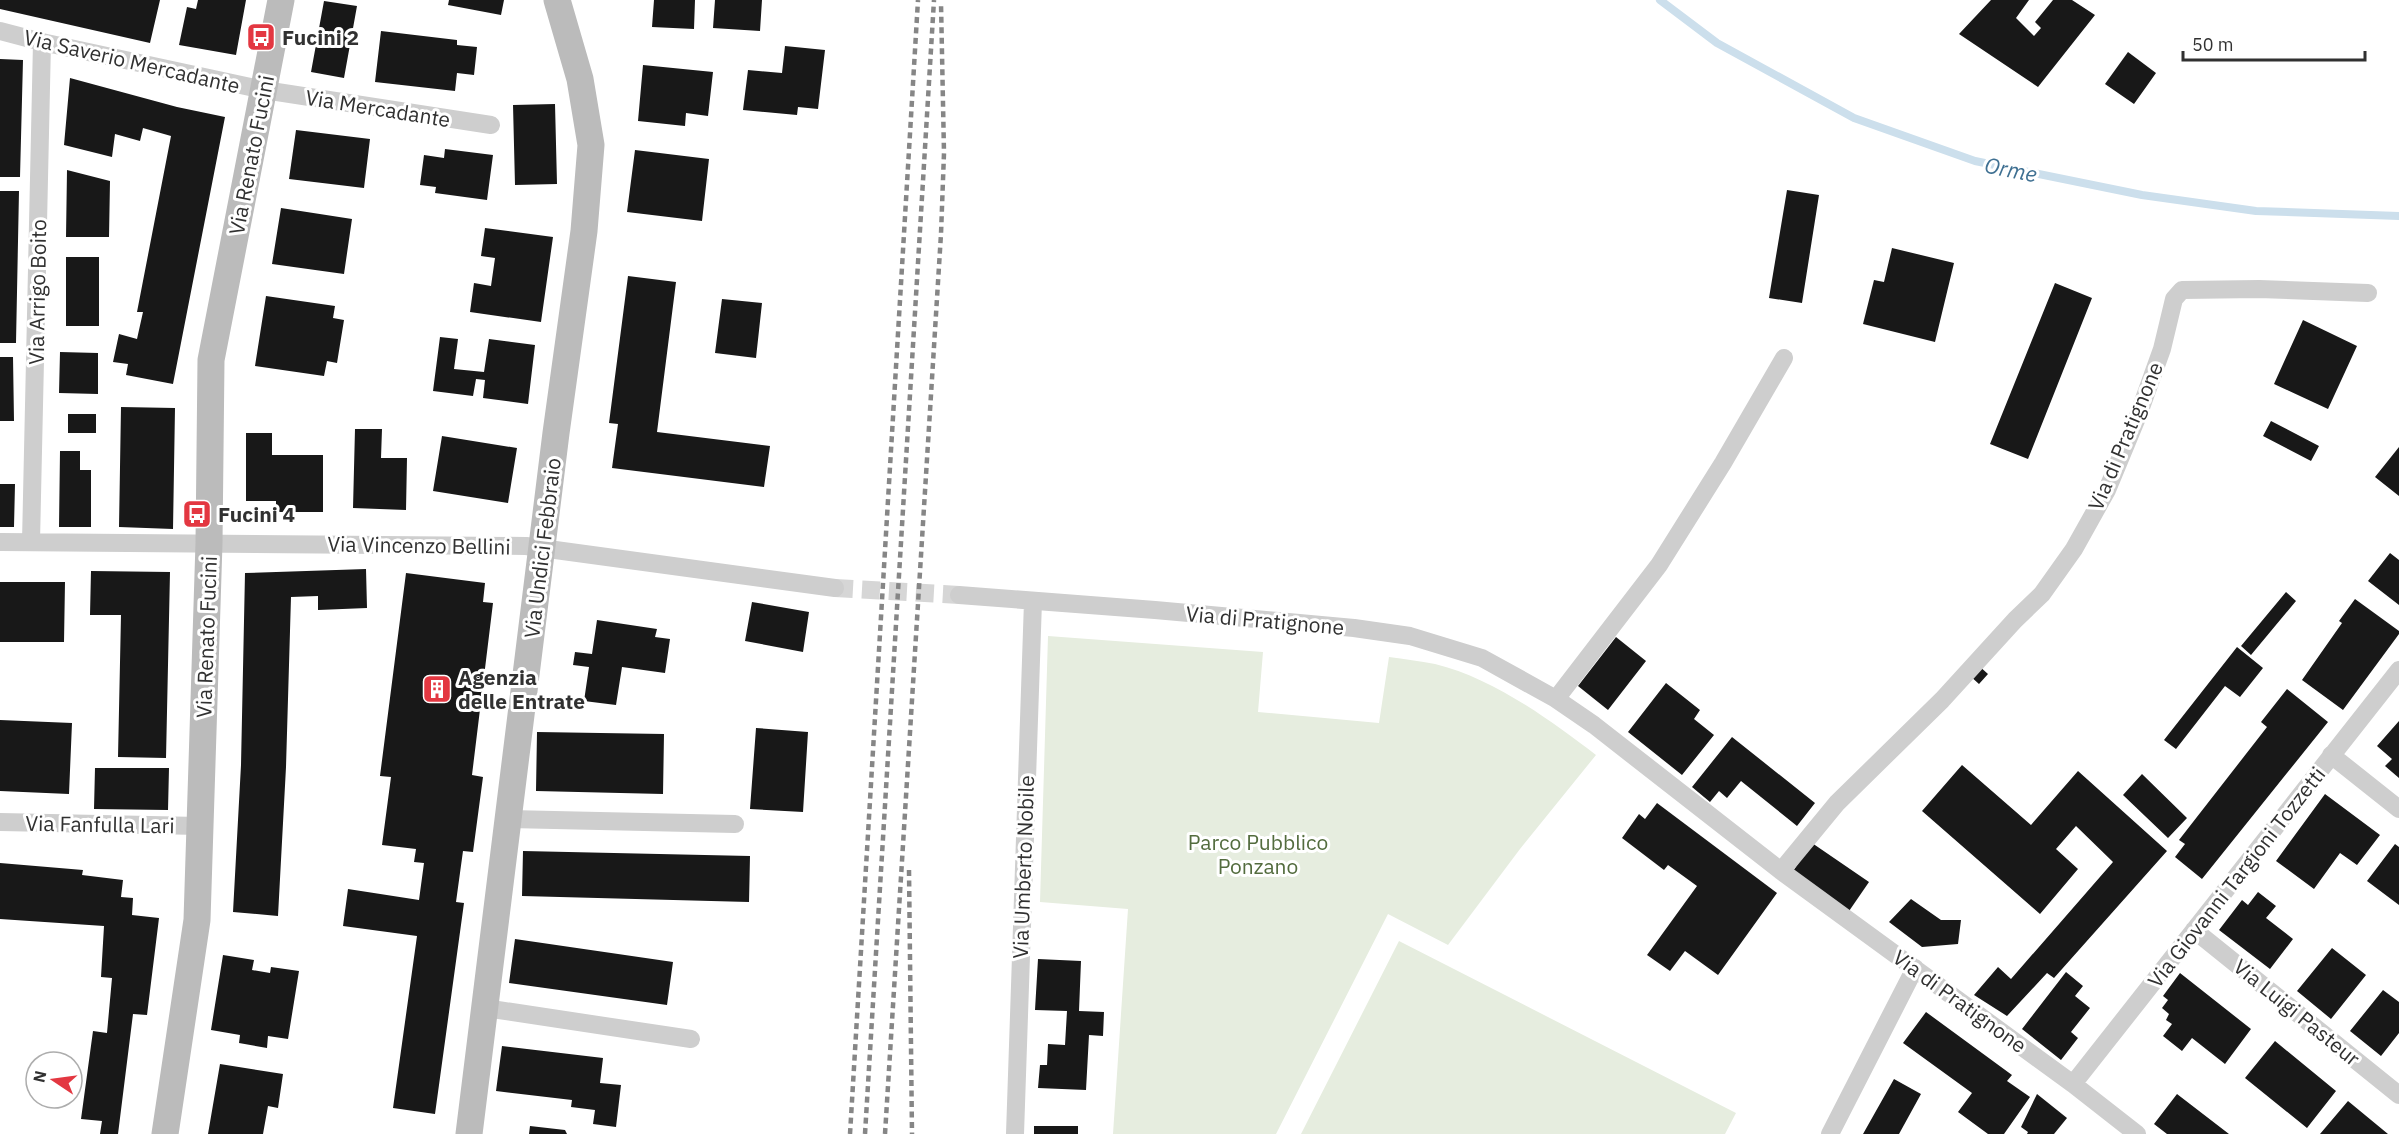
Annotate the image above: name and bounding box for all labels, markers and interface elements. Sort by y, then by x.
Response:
bus stop icon: Fucini 2 [245,21,277,53]
street label: Via Saverio Mercadante [21,23,243,99]
place label: Fucini 2 [282,23,359,51]
scale bar [2183,24,2364,62]
text: 50 m [2192,33,2234,56]
street label: Via Renato Fucini [222,73,280,237]
street label: Via Mercadante [304,83,452,133]
water label: Orme [1982,150,2040,188]
street label: Via Arrigo Boito [22,219,52,365]
street label: Via di Pratignone [2081,357,2169,515]
street label: Via Undici Febbraio [517,456,567,640]
bus stop icon: Fucini 4 [181,498,213,530]
place label: Fucini 4 [218,500,295,528]
street label: Via Vincenzo Bellini [327,529,511,561]
street label: Via Renato Fucini [189,555,223,719]
street label: Via di Pratignone [1185,599,1345,641]
place label: Agenzia delle Entrate [458,663,585,715]
building icon: Agenzia delle Entrate [421,673,453,705]
street label: Via Giovanni Targioni Tozzetti [2141,761,2331,993]
street label: Via Umberto Nobile [1006,775,1040,959]
street label: Via Fanfulla Lari [25,809,175,839]
park label: Parco Pubblico Ponzano [1188,828,1328,880]
street label: Via di Pratignone [1888,943,2032,1059]
street label: Via Luigi Pasteur [2228,952,2366,1072]
north arrow [24,1050,84,1110]
text: N [28,1069,50,1085]

